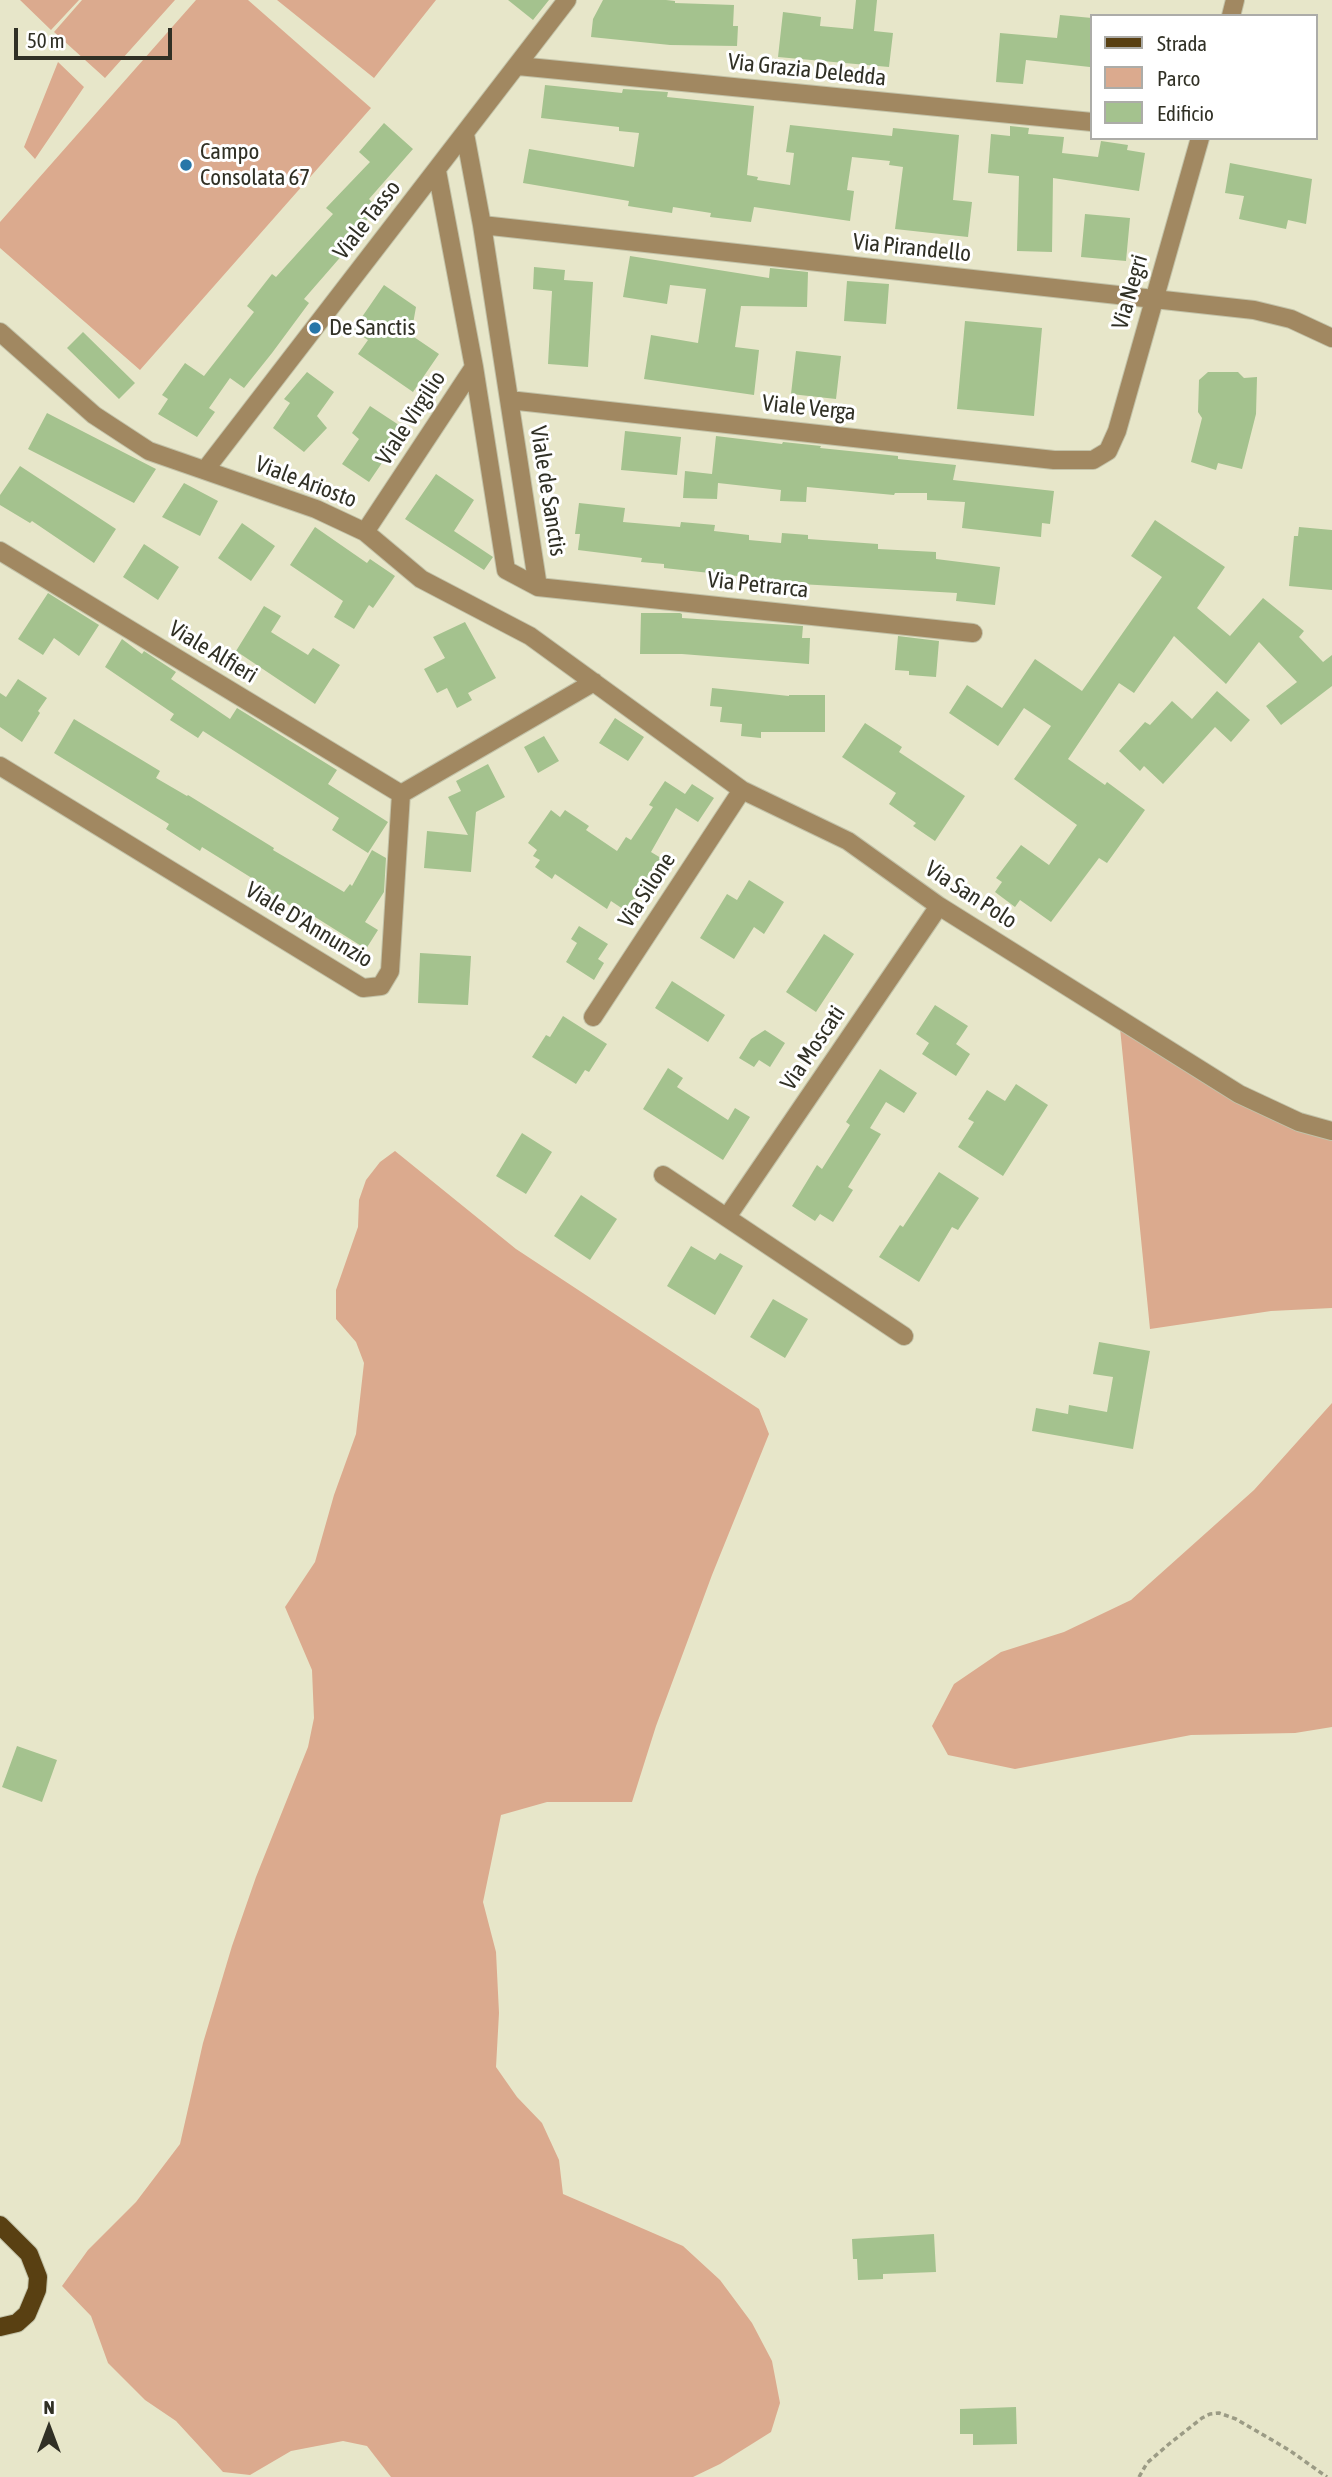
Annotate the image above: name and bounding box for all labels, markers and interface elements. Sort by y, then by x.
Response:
scale bar [18,14,175,58]
legend [1090,14,1318,140]
text: 50 m [27,28,65,52]
text: Strada [1157,31,1207,55]
street label: Via Grazia Deledda [726,48,888,92]
text: Parco [1157,66,1200,90]
text: Edificio [1157,101,1214,125]
place label: Campo Consolata 67 [200,138,310,192]
marker: Campo Consolata 67 [178,157,194,173]
street label: Viale Tasso [328,175,406,265]
street label: Via Pirandello [851,228,973,268]
street label: Via Negri [1106,251,1154,333]
place label: De Sanctis [329,314,416,342]
marker: De Sanctis [307,320,323,336]
street label: Viale Virgilio [370,366,452,470]
street label: Viale Verga [761,389,857,427]
street label: Viale de Sanctis [524,424,572,558]
street label: Viale Ariosto [251,450,361,514]
street label: Via Petrarca [706,566,810,604]
street label: Viale Alfieri [164,615,262,689]
street label: Via Silone [613,847,681,933]
street label: Via San Polo [920,855,1022,935]
street label: Viale D'Annunzio [240,876,378,974]
street label: Via Moscati [775,1001,851,1095]
north arrow [14,2393,84,2463]
text: N [43,2396,55,2418]

